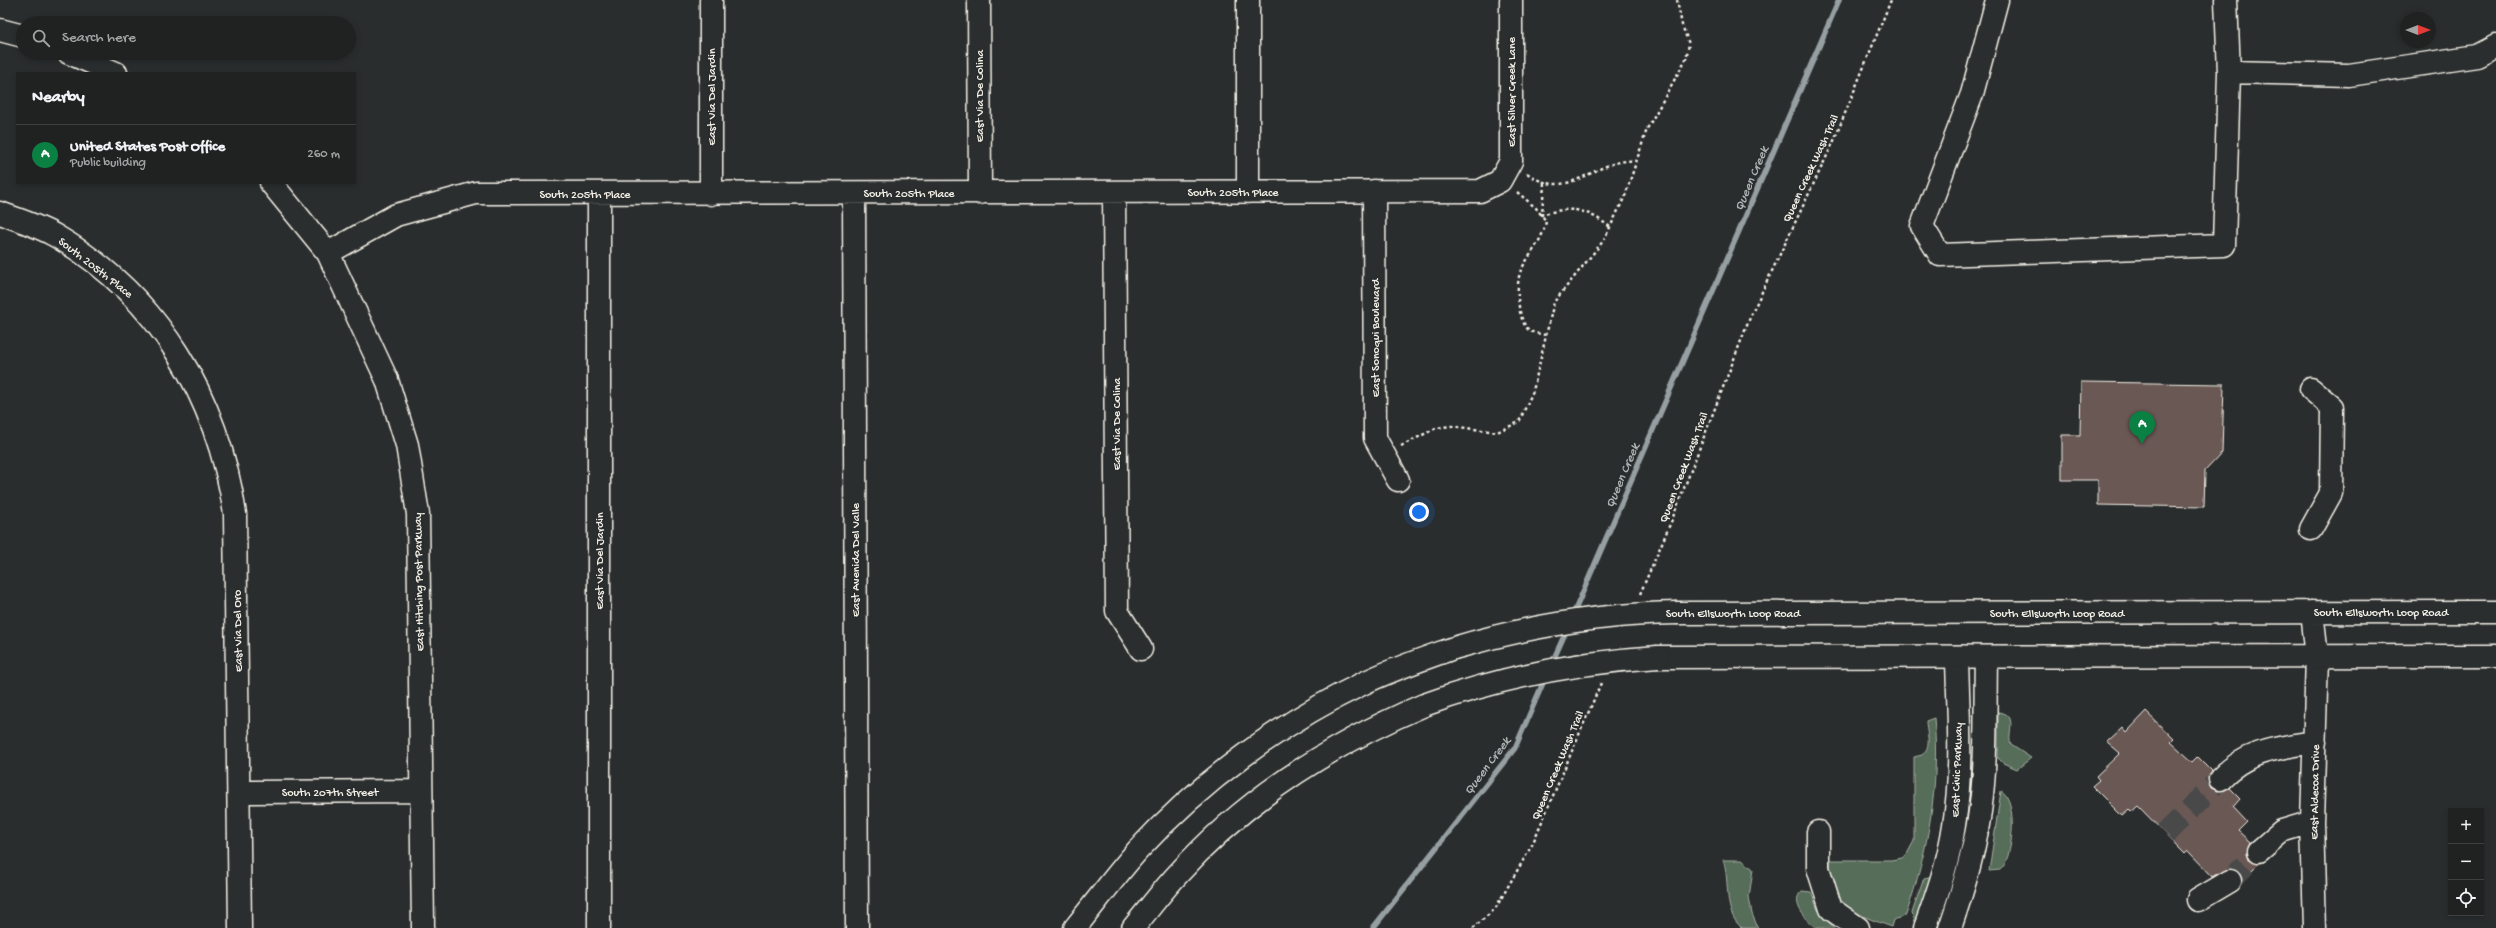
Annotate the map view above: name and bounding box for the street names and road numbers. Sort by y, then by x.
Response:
street label: East Silver Creek Lane [1506,36,1520,147]
street label: East Via Del Jardin [706,48,720,146]
street label: East Via De Colina [974,50,988,142]
street label: Queen Creek Wash Trail [1781,112,1843,225]
street label: South 205th Place [1187,187,1279,201]
street label: South 205th Place [863,188,955,202]
street label: South 205th Place [539,189,631,203]
street label: South 205th Place [55,235,136,303]
street label: East Sonoqui Boulevard [1370,278,1384,397]
street label: East Via De Colina [1111,378,1125,470]
street label: Queen Creek Wash Trail [1657,410,1713,525]
street label: East Avenida Del Valle [850,502,864,617]
street label: East Hitching Post Parkway [412,512,428,652]
street label: East Via Del Jardin [594,512,608,610]
street label: East Via Del Oro [231,590,247,672]
street label: South Ellsworth Loop Road [2314,607,2449,621]
street label: South Ellsworth Loop Road [1666,608,1801,622]
street label: South Ellsworth Loop Road [1990,608,2125,622]
street label: Queen Creek Wash Trail [1529,709,1588,823]
street label: East Civic Parkway [1949,722,1967,818]
street label: East Aldecoa Drive [2308,744,2324,840]
street label: South 207th Street [282,787,379,801]

